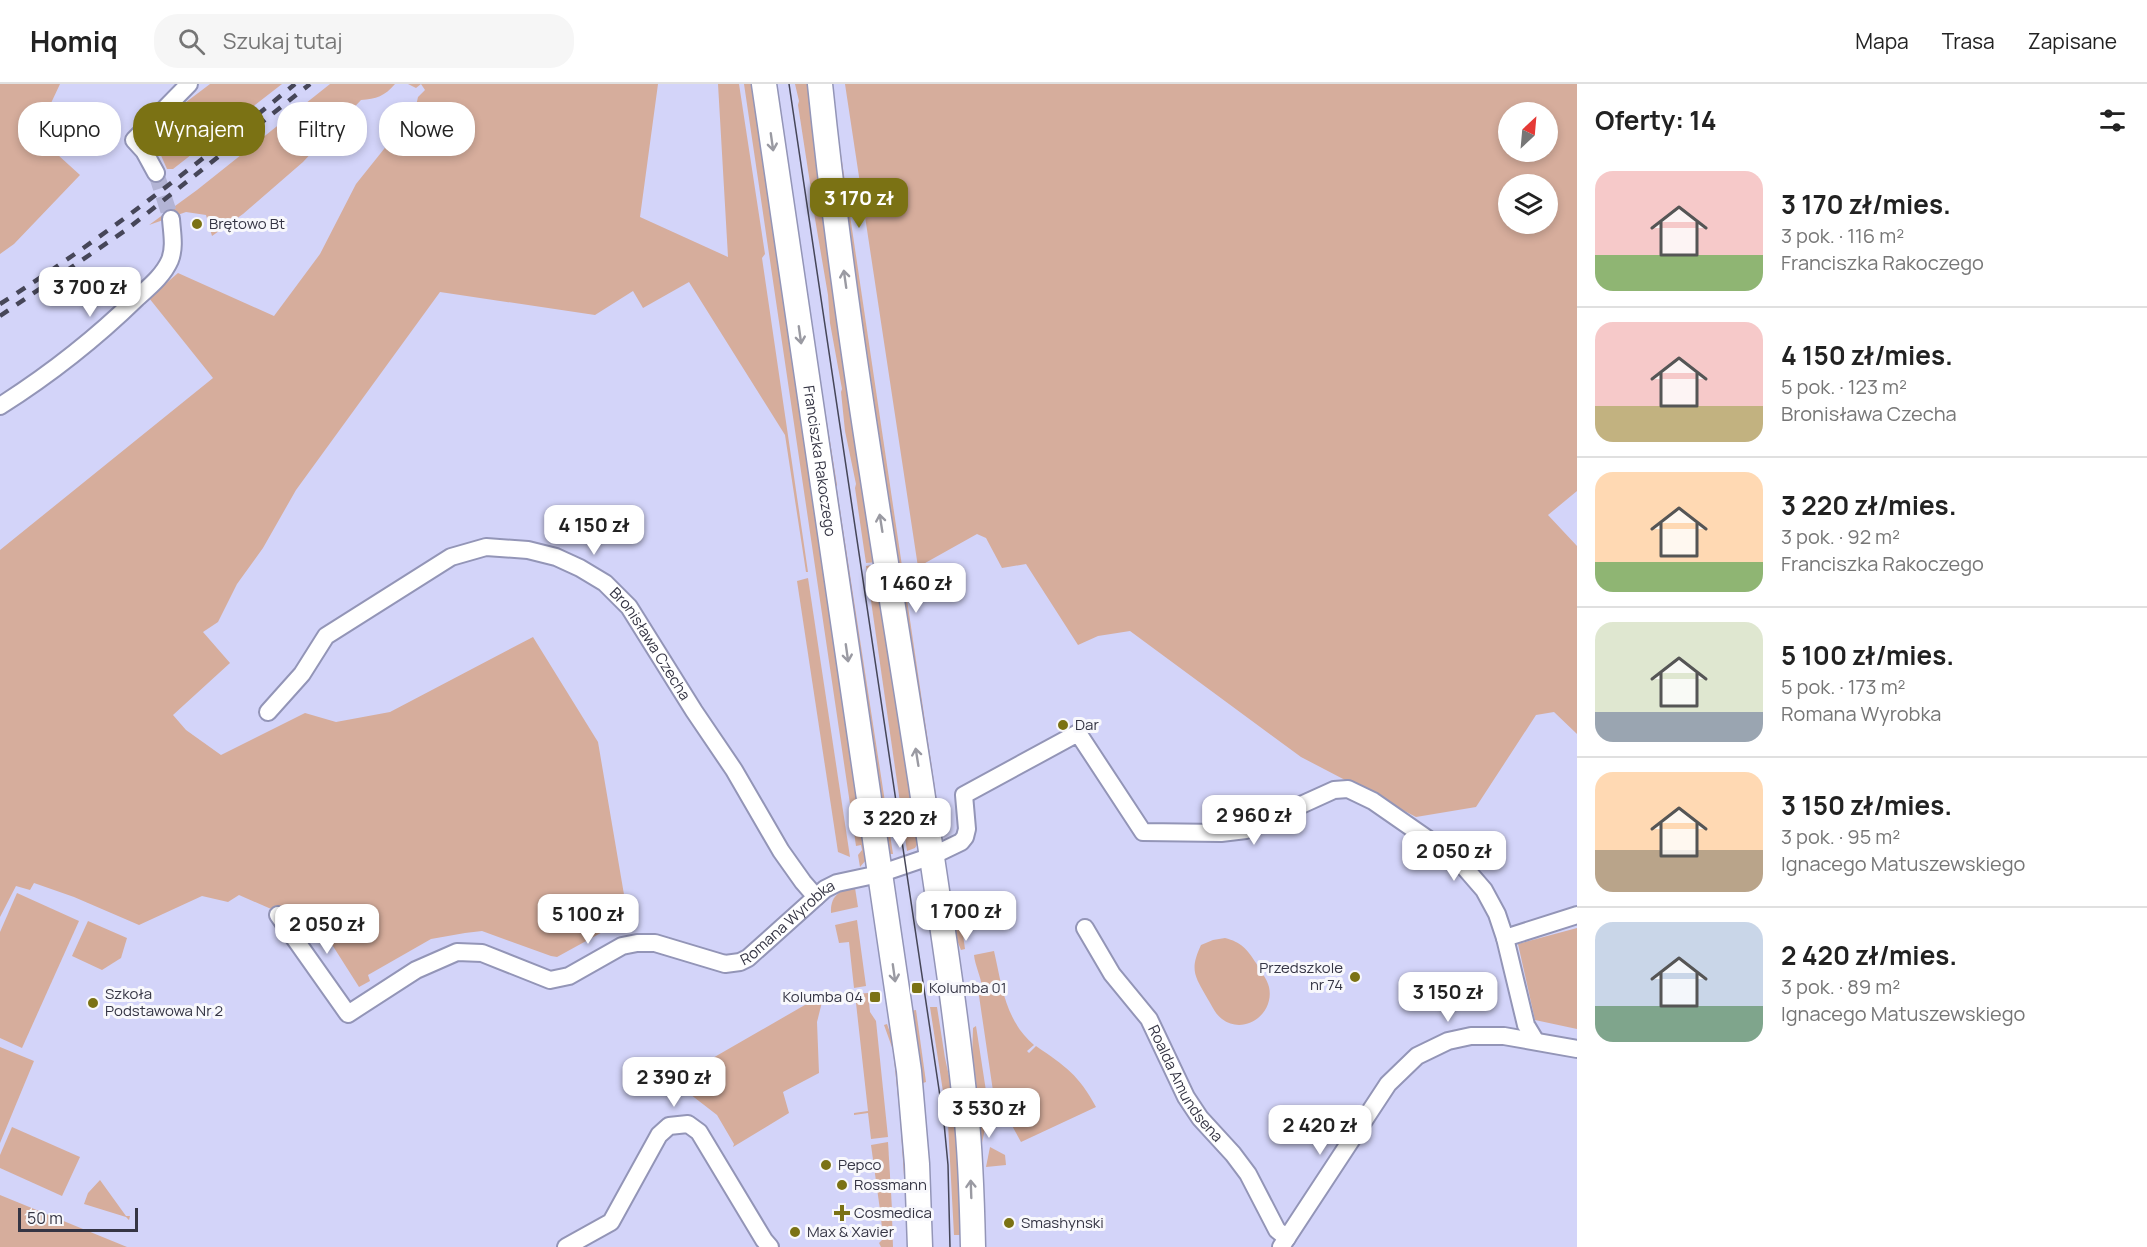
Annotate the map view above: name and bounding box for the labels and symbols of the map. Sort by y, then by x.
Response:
north arrow [1498,102,1558,162]
one-way arrow [767,132,778,151]
pin: 3 170 zł [797,178,921,229]
place label: Brętowo Bt [209,213,285,234]
marker: Brętowo Bt [190,217,204,231]
pin: 3 700 zł [28,267,152,318]
one-way arrow [839,270,850,289]
one-way arrow [795,324,806,344]
street label: Franciszka Rakoczego [798,384,841,538]
pin: 4 150 zł [532,505,656,556]
one-way arrow [875,513,886,533]
pin: 1 460 zł [854,563,978,614]
street label: Bronisława Czecha [605,583,696,704]
one-way arrow [841,642,852,662]
place label: Dar [1075,714,1099,735]
marker: Dar [1056,718,1070,732]
one-way arrow [911,748,922,768]
pin: 2 960 zł [1192,795,1316,846]
pin: 3 220 zł [838,798,962,849]
pin: 2 050 zł [1392,831,1516,882]
street label: Romana Wyrobka [737,875,838,970]
pin: 1 700 zł [904,891,1028,942]
pin: 5 100 zł [526,894,650,945]
pin: 2 050 zł [265,904,389,955]
place label: Przedszkole nr 74 [1259,957,1343,995]
one-way arrow [889,963,900,983]
marker: Przedszkole nr 74 [1348,970,1362,984]
pin: 3 150 zł [1386,972,1510,1023]
place label: Kolumba 01 [929,977,1007,998]
marker: Kolumba 01 [910,981,924,995]
place label: Szkoła Podstawowa Nr 2 [105,983,223,1021]
place label: Kolumba 04 [782,986,863,1007]
marker: Kolumba 04 [868,990,882,1004]
marker: Szkoła Podstawowa Nr 2 [86,996,100,1010]
street label: Roalda Amundsena [1143,1021,1228,1146]
pin: 2 390 zł [612,1057,736,1108]
pin: 3 530 zł [927,1088,1051,1139]
pin: 2 420 zł [1258,1105,1382,1156]
place label: Pepco [838,1154,882,1175]
marker: Pepco [819,1158,833,1172]
place label: Rossmann [854,1174,927,1195]
marker: Rossmann [835,1178,849,1192]
one-way arrow [965,1179,977,1199]
place label: Cosmedica [854,1202,932,1223]
scale bar [18,1205,138,1232]
marker: Cosmedica [835,1206,849,1220]
place label: Smashynski [1021,1212,1104,1233]
marker: Smashynski [1002,1216,1016,1230]
place label: Max & Xavier [807,1221,895,1242]
marker: Max & Xavier [788,1225,802,1239]

